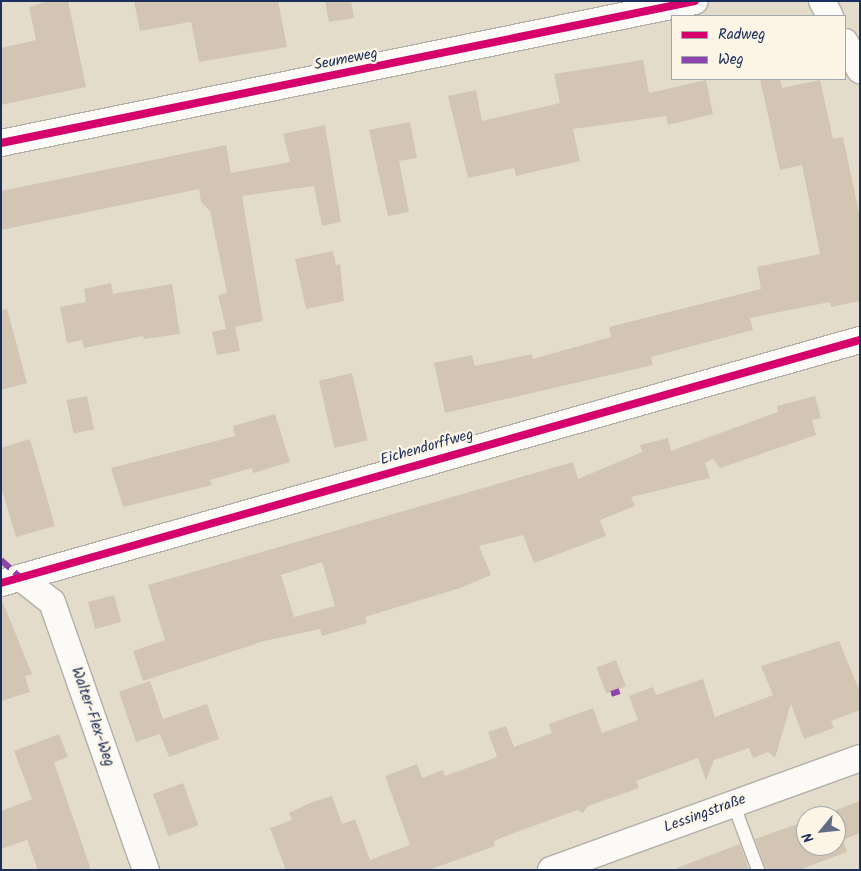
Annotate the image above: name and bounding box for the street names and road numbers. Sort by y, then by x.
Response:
street label: Seumeweg [313,45,379,75]
street label: Eichendorffweg [378,426,476,470]
street label: Walter-Flex-Weg [67,665,117,769]
street label: Lessingstraße [661,791,749,837]

